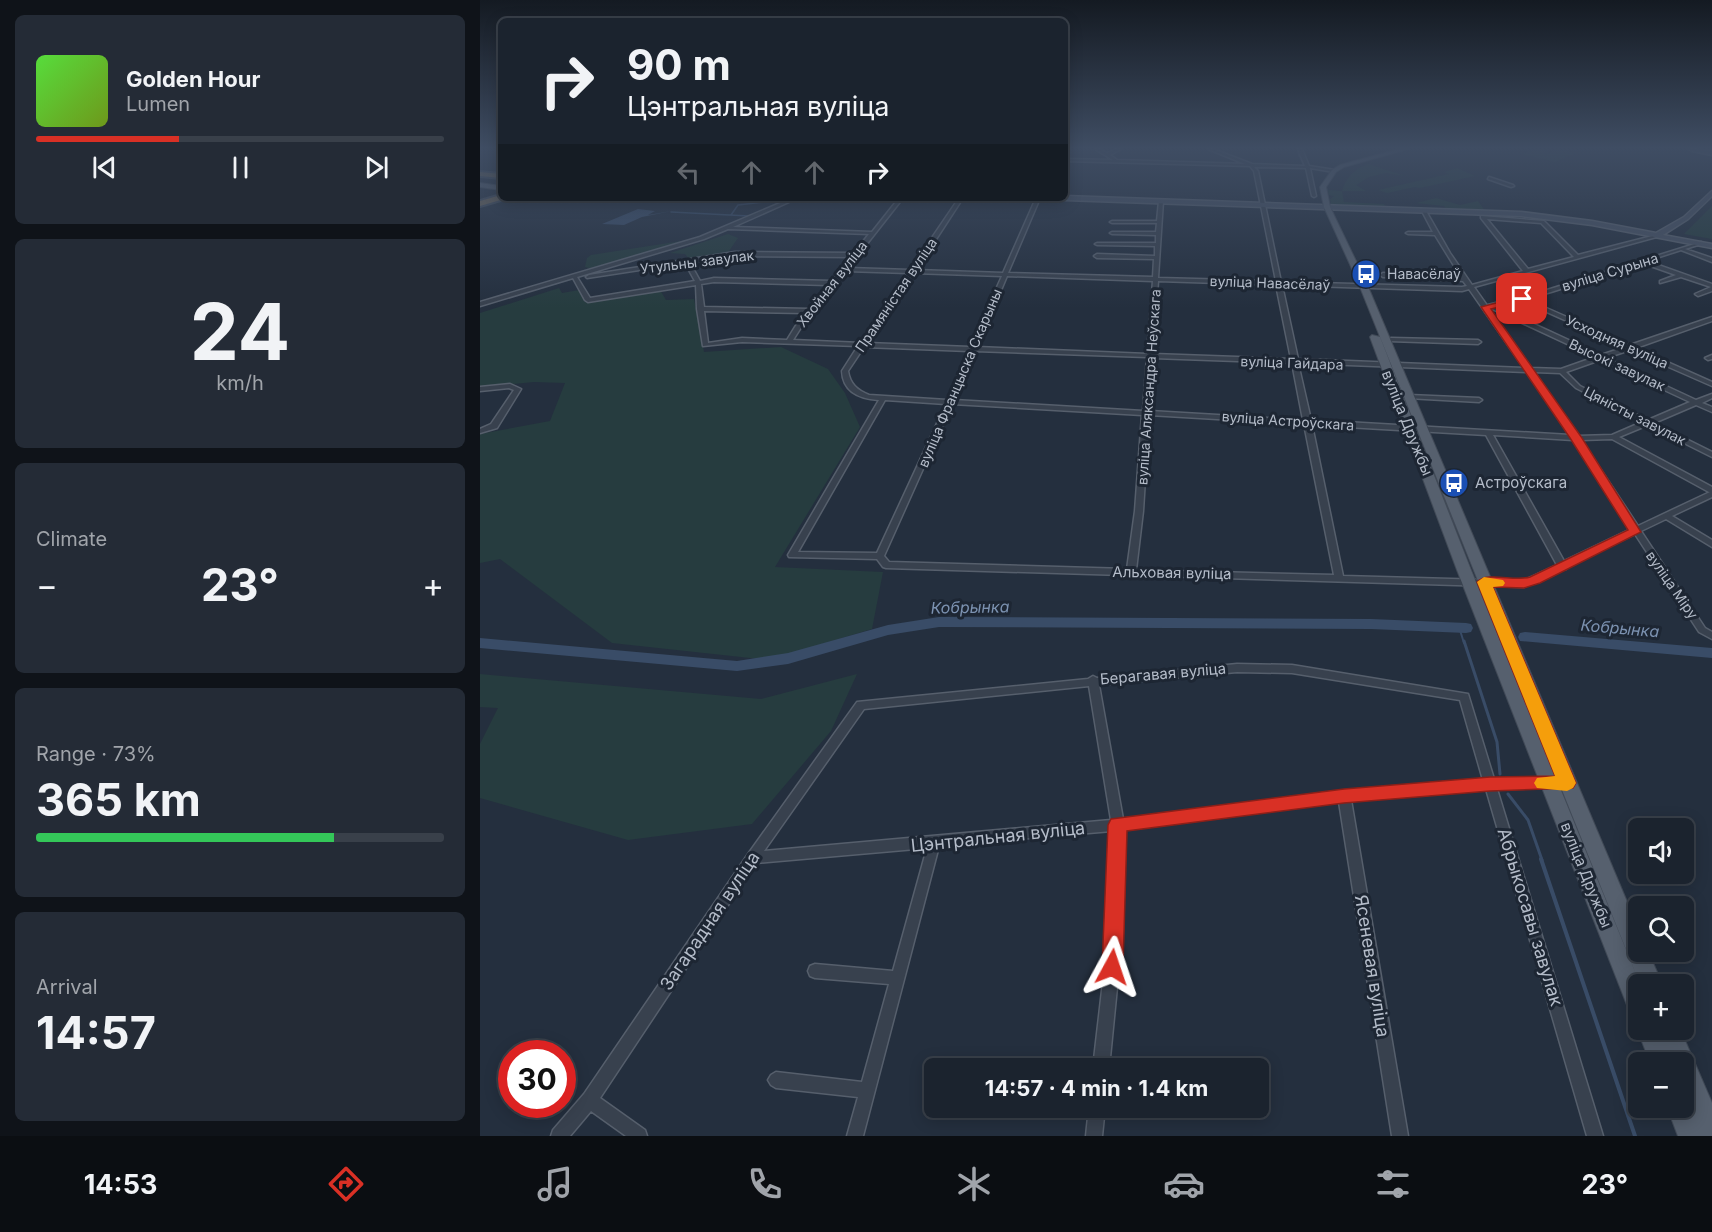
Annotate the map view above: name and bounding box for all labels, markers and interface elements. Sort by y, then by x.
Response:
text: 90 m [627,39,731,90]
icon: right [528,42,606,120]
text: Golden Hour [126,66,260,92]
text: Цэнтральная вуліца [627,90,890,123]
text: Lumen [126,92,190,116]
icon: previous [88,151,121,184]
icon: pause [224,151,257,184]
icon: next [360,151,393,184]
icon: left [672,156,705,189]
icon: ahead [735,156,768,189]
icon: ahead [798,156,831,189]
icon: right [861,156,894,189]
street label: Прамяністая вуліца [851,234,940,355]
street label: Хвойная вуліца [793,237,871,330]
street label: Утульны завулак [639,246,755,277]
street label: вуліца Сурына [1560,249,1660,294]
bus stop icon: Навасёлаў [1350,258,1382,290]
place label: Навасёлаў [1387,265,1461,282]
street label: вуліца Навасёлаў [1209,272,1331,293]
pin [1496,273,1547,324]
icon: arrive [1505,282,1538,315]
text: 24 [190,284,290,379]
street label: вуліца Францыска Скарыны [914,286,1005,470]
street label: вуліца Аляксандра Неўскага [1133,288,1164,486]
street label: Усходняя вуліца [1563,311,1671,372]
street label: Высокі завулак [1566,335,1668,394]
street label: вуліца Гайдара [1240,352,1344,373]
street label: вуліца Дружбы [1378,367,1437,478]
text: km/h [216,371,264,395]
street label: Цяністы завулак [1581,383,1689,449]
street label: вуліца Астроўскага [1221,407,1355,434]
bus stop icon: Астроўскага [1438,467,1470,499]
place label: Астроўскага [1475,473,1567,492]
text: Climate [36,527,107,551]
street label: вуліца Міру [1643,548,1702,622]
text: 23° [201,557,279,612]
street label: Альховая вуліца [1112,562,1232,583]
text: − [36,565,58,605]
text: + [422,565,444,605]
water label: Кобрынка [930,596,1010,618]
water label: Кобрынка [1580,615,1660,641]
street label: Берагавая вуліца [1099,659,1227,688]
text: Range · 73% [36,742,156,766]
text: 365 km [36,772,201,827]
street label: Цэнтральная вуліца [910,817,1086,856]
map controls [1628,818,1694,1118]
button: sound [1628,818,1694,884]
street label: вуліца Дружбы [1557,819,1616,930]
street label: Абрыкосавы завулак [1493,825,1568,1009]
street label: Загарадная вуліца [655,847,764,994]
street label: Ясеневая вуліца [1351,893,1394,1039]
button: search [1628,896,1694,962]
position arrow [1080,935,1144,999]
button: + [1628,974,1694,1040]
text: Arrival [36,975,98,999]
text: 14:57 [36,1005,156,1060]
speed limit sign: 30 [498,1040,576,1118]
button: − [1628,1052,1694,1118]
text: 14:57 · 4 min · 1.4 km [985,1075,1208,1101]
icon: directions [325,1163,367,1205]
icon: music [534,1163,576,1205]
icon: phone [744,1163,786,1205]
icon: climate [953,1163,995,1205]
icon: car [1163,1163,1205,1205]
icon: filters [1372,1163,1414,1205]
text: 14:53 [84,1168,157,1201]
text: 23° [1582,1168,1628,1201]

